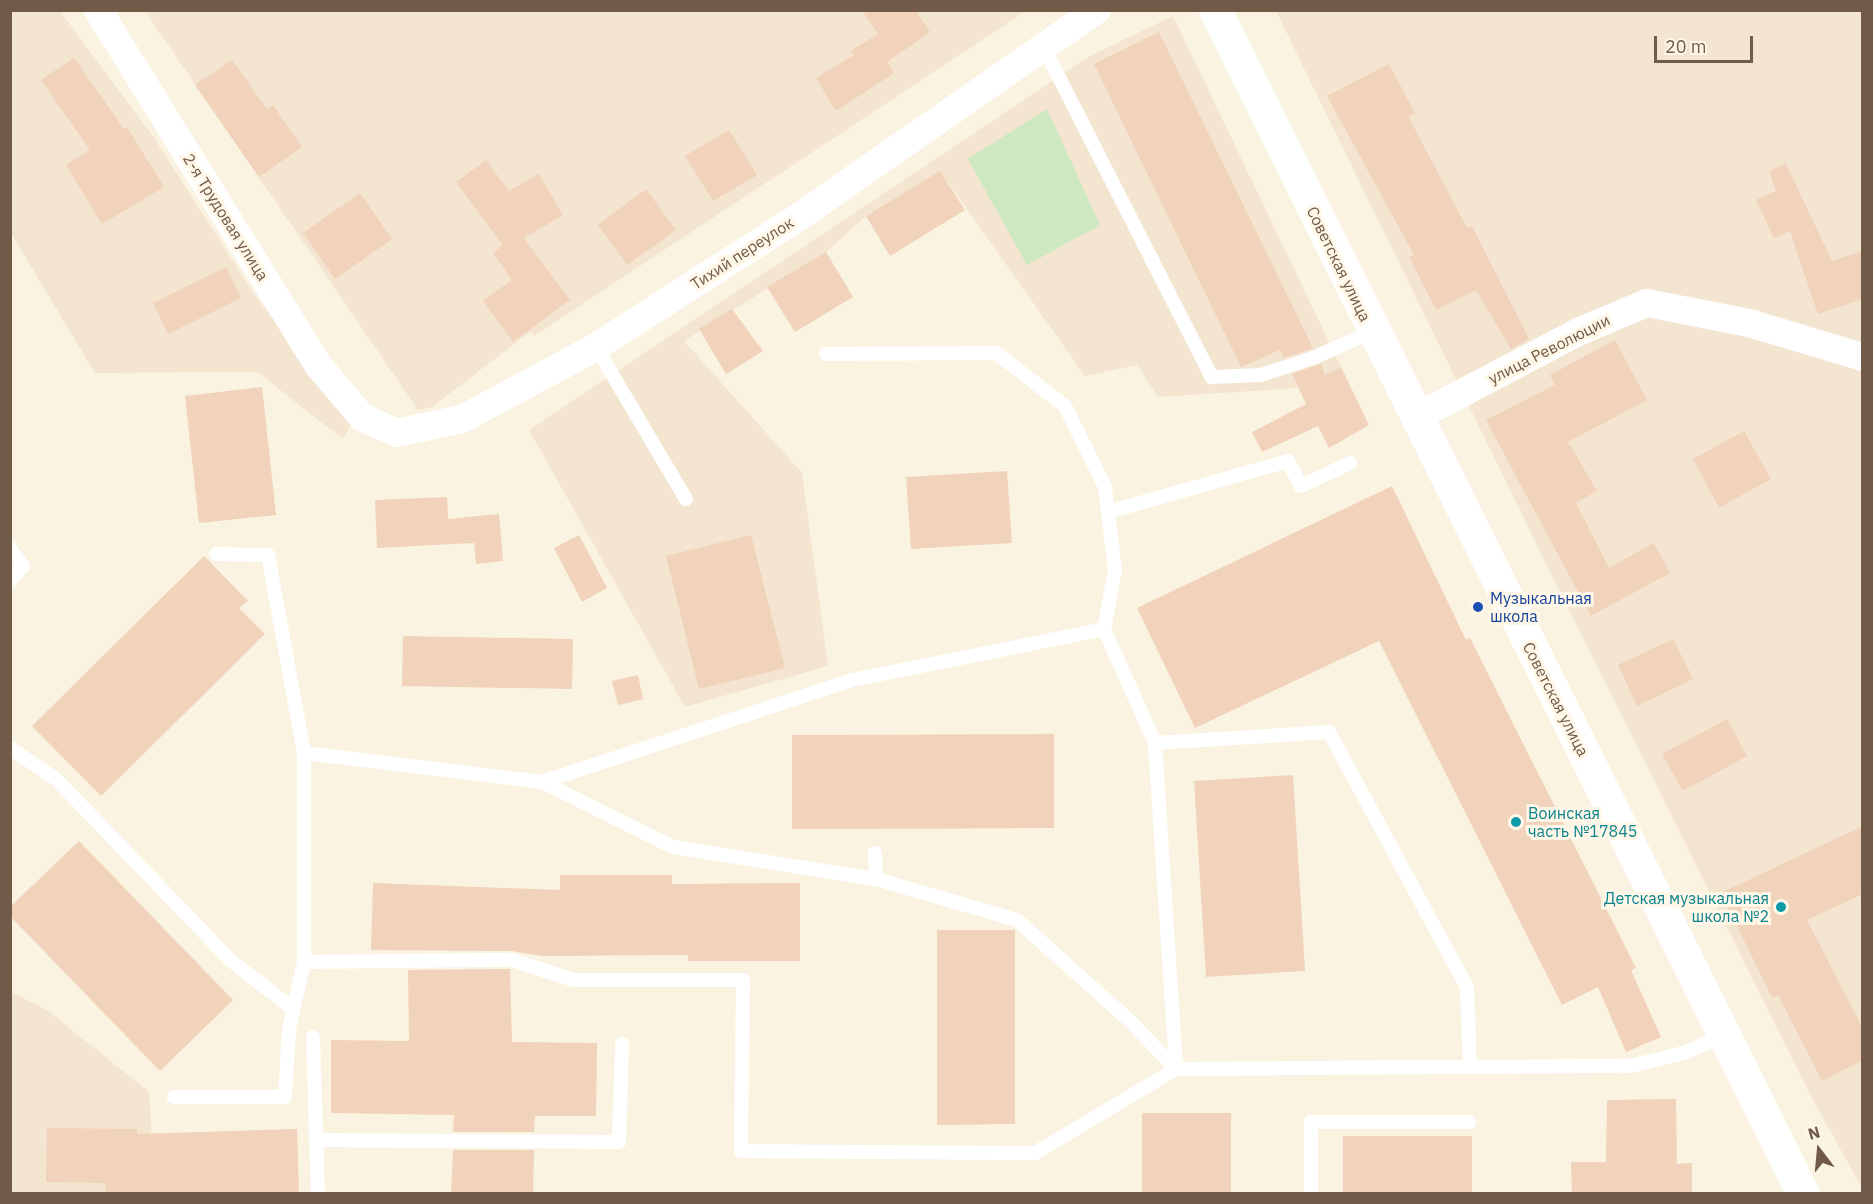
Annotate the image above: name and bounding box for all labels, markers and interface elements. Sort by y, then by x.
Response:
scale bar [1657,24,1756,62]
text: 20 m [1665,35,1707,58]
street label: 2-я Трудовая улица [179,150,273,284]
street label: Советская улица [1303,203,1375,325]
street label: Тихий переулок [687,213,797,293]
street label: улица Революции [1485,310,1613,388]
place label: Музыкальная школа [1490,588,1592,626]
marker: Музыкальная школа [1471,600,1485,614]
street label: Советская улица [1519,639,1593,759]
place label: Воинская часть №17845 [1528,803,1637,841]
marker: Воинская часть №17845 [1509,815,1523,829]
place label: Детская музыкальная школа №2 [1604,888,1769,926]
marker: Детская музыкальная школа №2 [1774,900,1788,914]
north arrow [1789,1120,1849,1180]
text: N [1806,1121,1822,1144]

